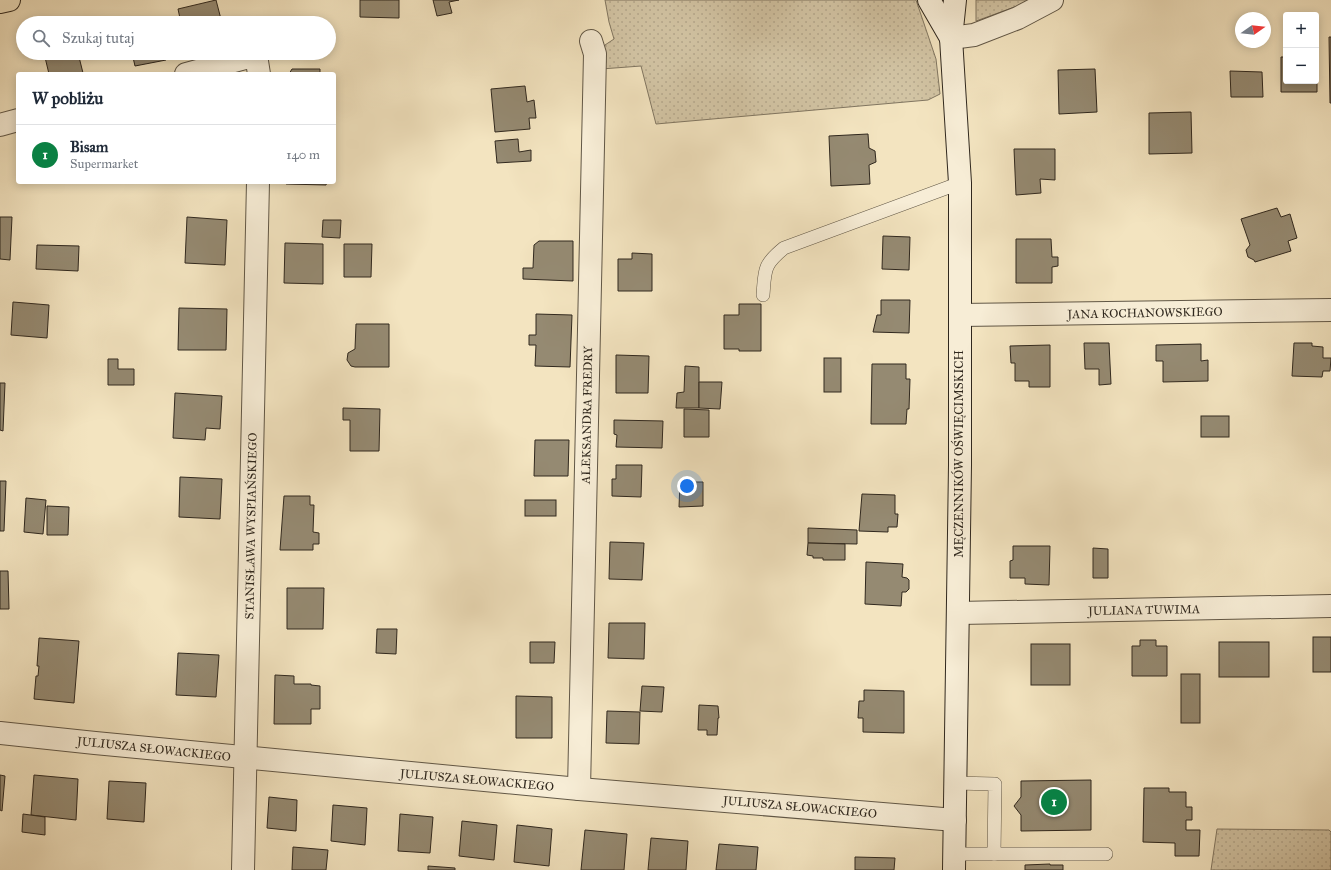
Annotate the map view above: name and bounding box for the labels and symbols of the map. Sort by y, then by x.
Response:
north arrow [1235,12,1271,48]
street label: JANA KOCHANOWSKIEGO [1065,305,1223,322]
street label: ALEKSANDRA FREDRY [579,346,595,485]
street label: MĘCZENNIKÓW OŚWIĘCIMSKICH [950,350,966,558]
street label: STANISŁAWA WYSPIAŃSKIEGO [240,432,260,620]
your location [677,476,697,496]
street label: JULIANA TUWIMA [1086,602,1200,619]
street label: JULIUSZA SŁOWACKIEGO [74,734,232,765]
street label: JULIUSZA SŁOWACKIEGO [397,766,555,795]
pin: 1 [1041,787,1067,817]
street label: JULIUSZA SŁOWACKIEGO [720,793,878,822]

